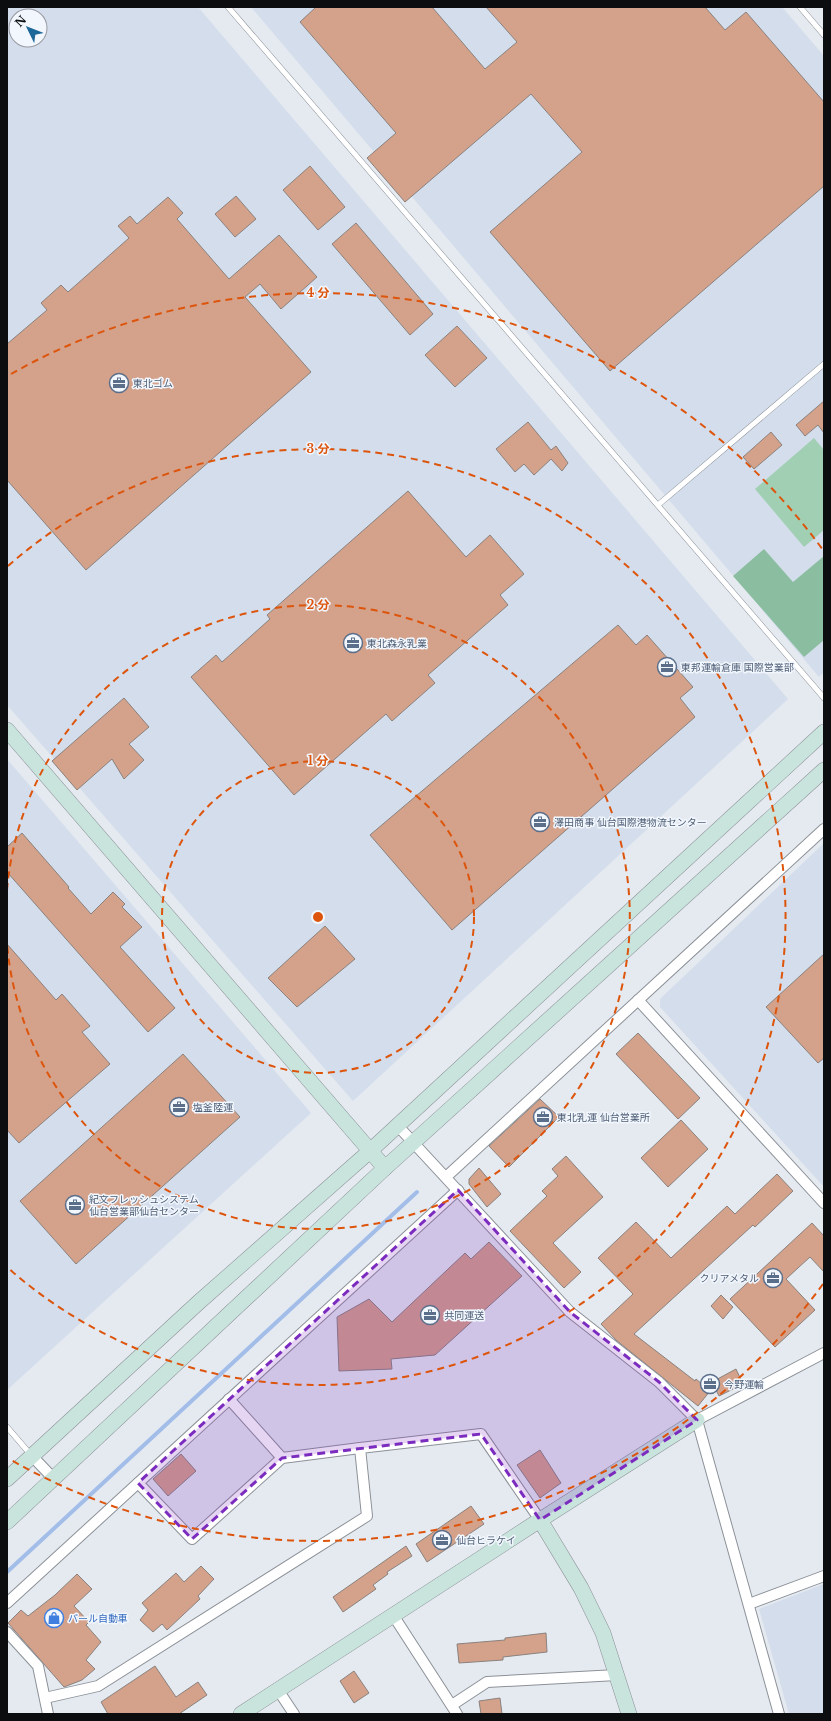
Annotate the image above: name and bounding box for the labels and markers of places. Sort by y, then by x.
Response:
office icon: 東北ゴム [108,372,130,394]
place label: 東北ゴム [133,377,173,390]
office icon: 東北森永乳業 [342,632,364,654]
place label: 東北森永乳業 [367,637,427,650]
office icon: 東邦運輸倉庫 国際営業部 [656,656,678,678]
place label: 東邦運輸倉庫 国際営業部 [681,661,794,674]
office icon: 澤田商事 仙台国際港物流センター [529,811,551,833]
place label: 澤田商事 仙台国際港物流センター [554,816,707,829]
centre of rings [311,910,325,924]
office icon: 塩釜陸運 [168,1096,190,1118]
place label: 塩釜陸運 [193,1101,233,1114]
office icon: 東北乳運 仙台営業所 [532,1106,554,1128]
place label: 東北乳運 仙台営業所 [557,1111,650,1124]
place label: 紀文フレッシュシステム 仙台営業部仙台センター [89,1193,199,1218]
office icon: 紀文フレッシュシステム 仙台営業部仙台センター [64,1194,86,1216]
office icon: クリアメタル [762,1267,784,1289]
place label: クリアメタル [700,1272,759,1285]
office icon: 共同運送 [419,1304,441,1326]
place label: 共同運送 [444,1309,484,1322]
office icon: 今野運輸 [699,1373,721,1395]
place label: 今野運輸 [724,1378,764,1391]
office icon: 仙台ヒラケイ [431,1529,453,1551]
place label: 仙台ヒラケイ [456,1534,516,1547]
shop icon: パール自動車 [43,1607,65,1629]
place label: パール自動車 [68,1612,128,1625]

